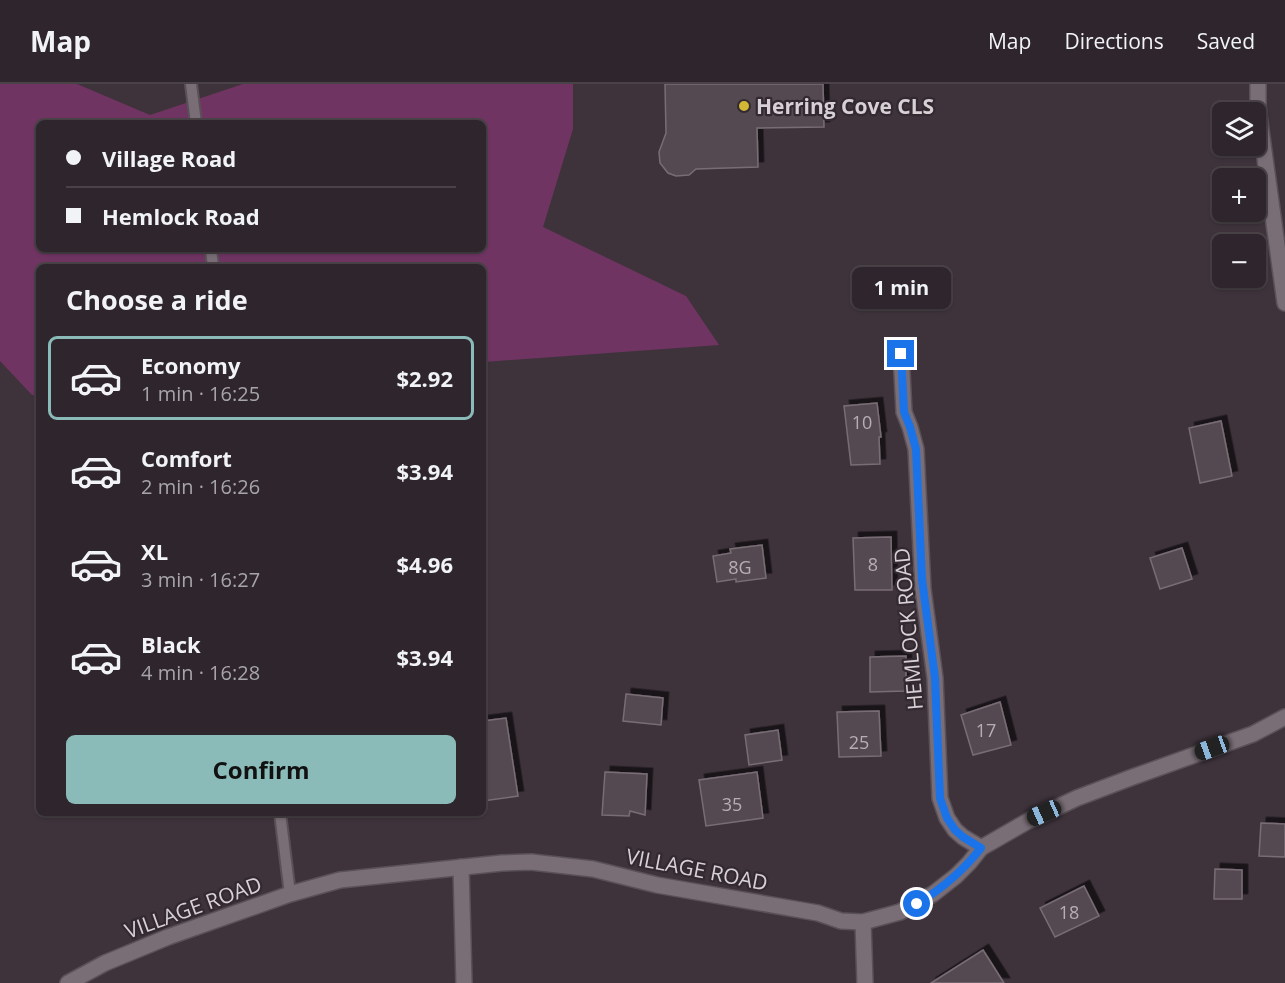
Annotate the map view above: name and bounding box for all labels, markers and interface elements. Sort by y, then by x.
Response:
text: Map [30,22,91,60]
text: Map [988,27,1031,55]
text: Directions [1064,27,1164,55]
text: Saved [1197,27,1255,55]
place label: Herring Cove CLS [756,92,934,120]
marker: Herring Cove CLS [737,99,751,113]
map controls [1212,102,1266,288]
button: layers [1212,102,1266,156]
text: Village Road [102,143,236,173]
button: + [1212,168,1266,222]
text: Hemlock Road [102,201,260,231]
button: − [1212,234,1266,288]
callout: 1 min [852,267,950,309]
text: 1 min [874,274,929,301]
text: Choose a ride [66,281,248,318]
route end [887,340,914,367]
text: Economy [141,350,240,380]
icon: car [69,351,123,405]
text: $2.92 [396,363,453,393]
text: 1 min · 16:25 [141,380,260,407]
house number: 10 [852,410,872,434]
text: Comfort [141,443,232,473]
icon: car [69,444,123,498]
text: $3.94 [396,456,453,486]
text: 2 min · 16:26 [141,473,260,500]
text: XL [141,536,168,566]
icon: car [69,537,123,591]
street label: HEMLOCK ROAD [887,547,929,711]
text: $4.96 [396,549,453,579]
house number: 8 [868,552,878,576]
house number: 8G [728,555,752,579]
text: 3 min · 16:27 [141,566,260,593]
text: Black [141,629,201,659]
icon: car [69,630,123,684]
text: $3.94 [396,642,453,672]
text: 4 min · 16:28 [141,659,260,686]
house number: 17 [976,718,996,742]
house number: 25 [849,730,869,754]
car [1192,733,1232,763]
button: Confirm [66,735,456,804]
house number: 35 [722,792,742,816]
car [1024,797,1064,829]
street label: VILLAGE ROAD [624,842,770,896]
street label: VILLAGE ROAD [121,869,265,945]
route start [903,890,930,917]
house number: 18 [1059,900,1079,924]

